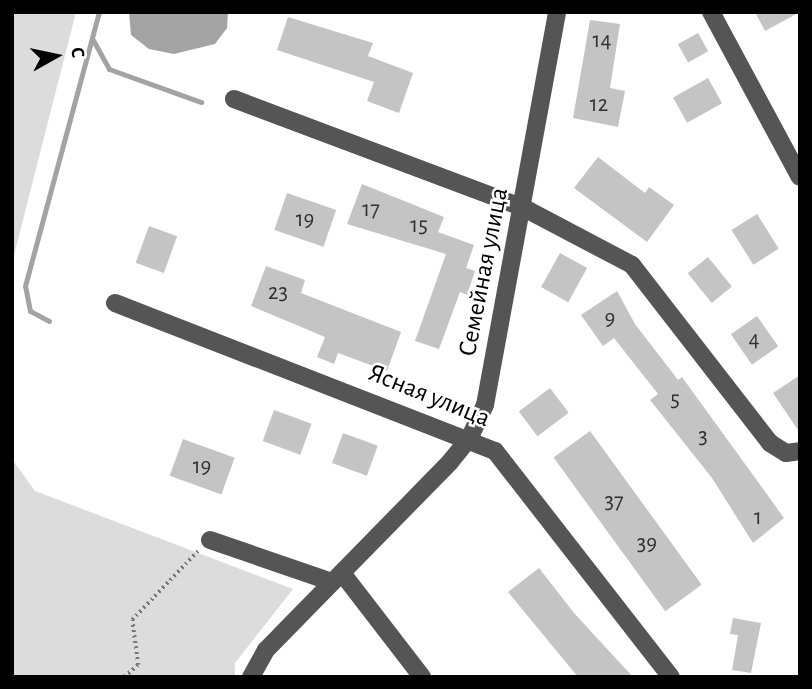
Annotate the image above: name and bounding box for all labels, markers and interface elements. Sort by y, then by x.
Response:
north arrow [21,21,91,91]
house number: 14 [593,27,611,55]
text: С [67,46,87,59]
house number: 12 [590,91,608,119]
street label: Семейная улица [452,185,516,359]
house number: 17 [362,196,380,224]
house number: 19 [296,206,314,234]
house number: 15 [410,212,428,240]
house number: 23 [268,279,288,307]
house number: 9 [605,305,615,333]
house number: 4 [748,326,760,354]
street label: Ясная улица [364,357,494,435]
house number: 5 [670,386,680,414]
house number: 3 [698,423,708,451]
house number: 19 [193,453,211,481]
house number: 37 [604,488,624,516]
house number: 1 [754,504,762,532]
house number: 39 [637,530,657,558]

